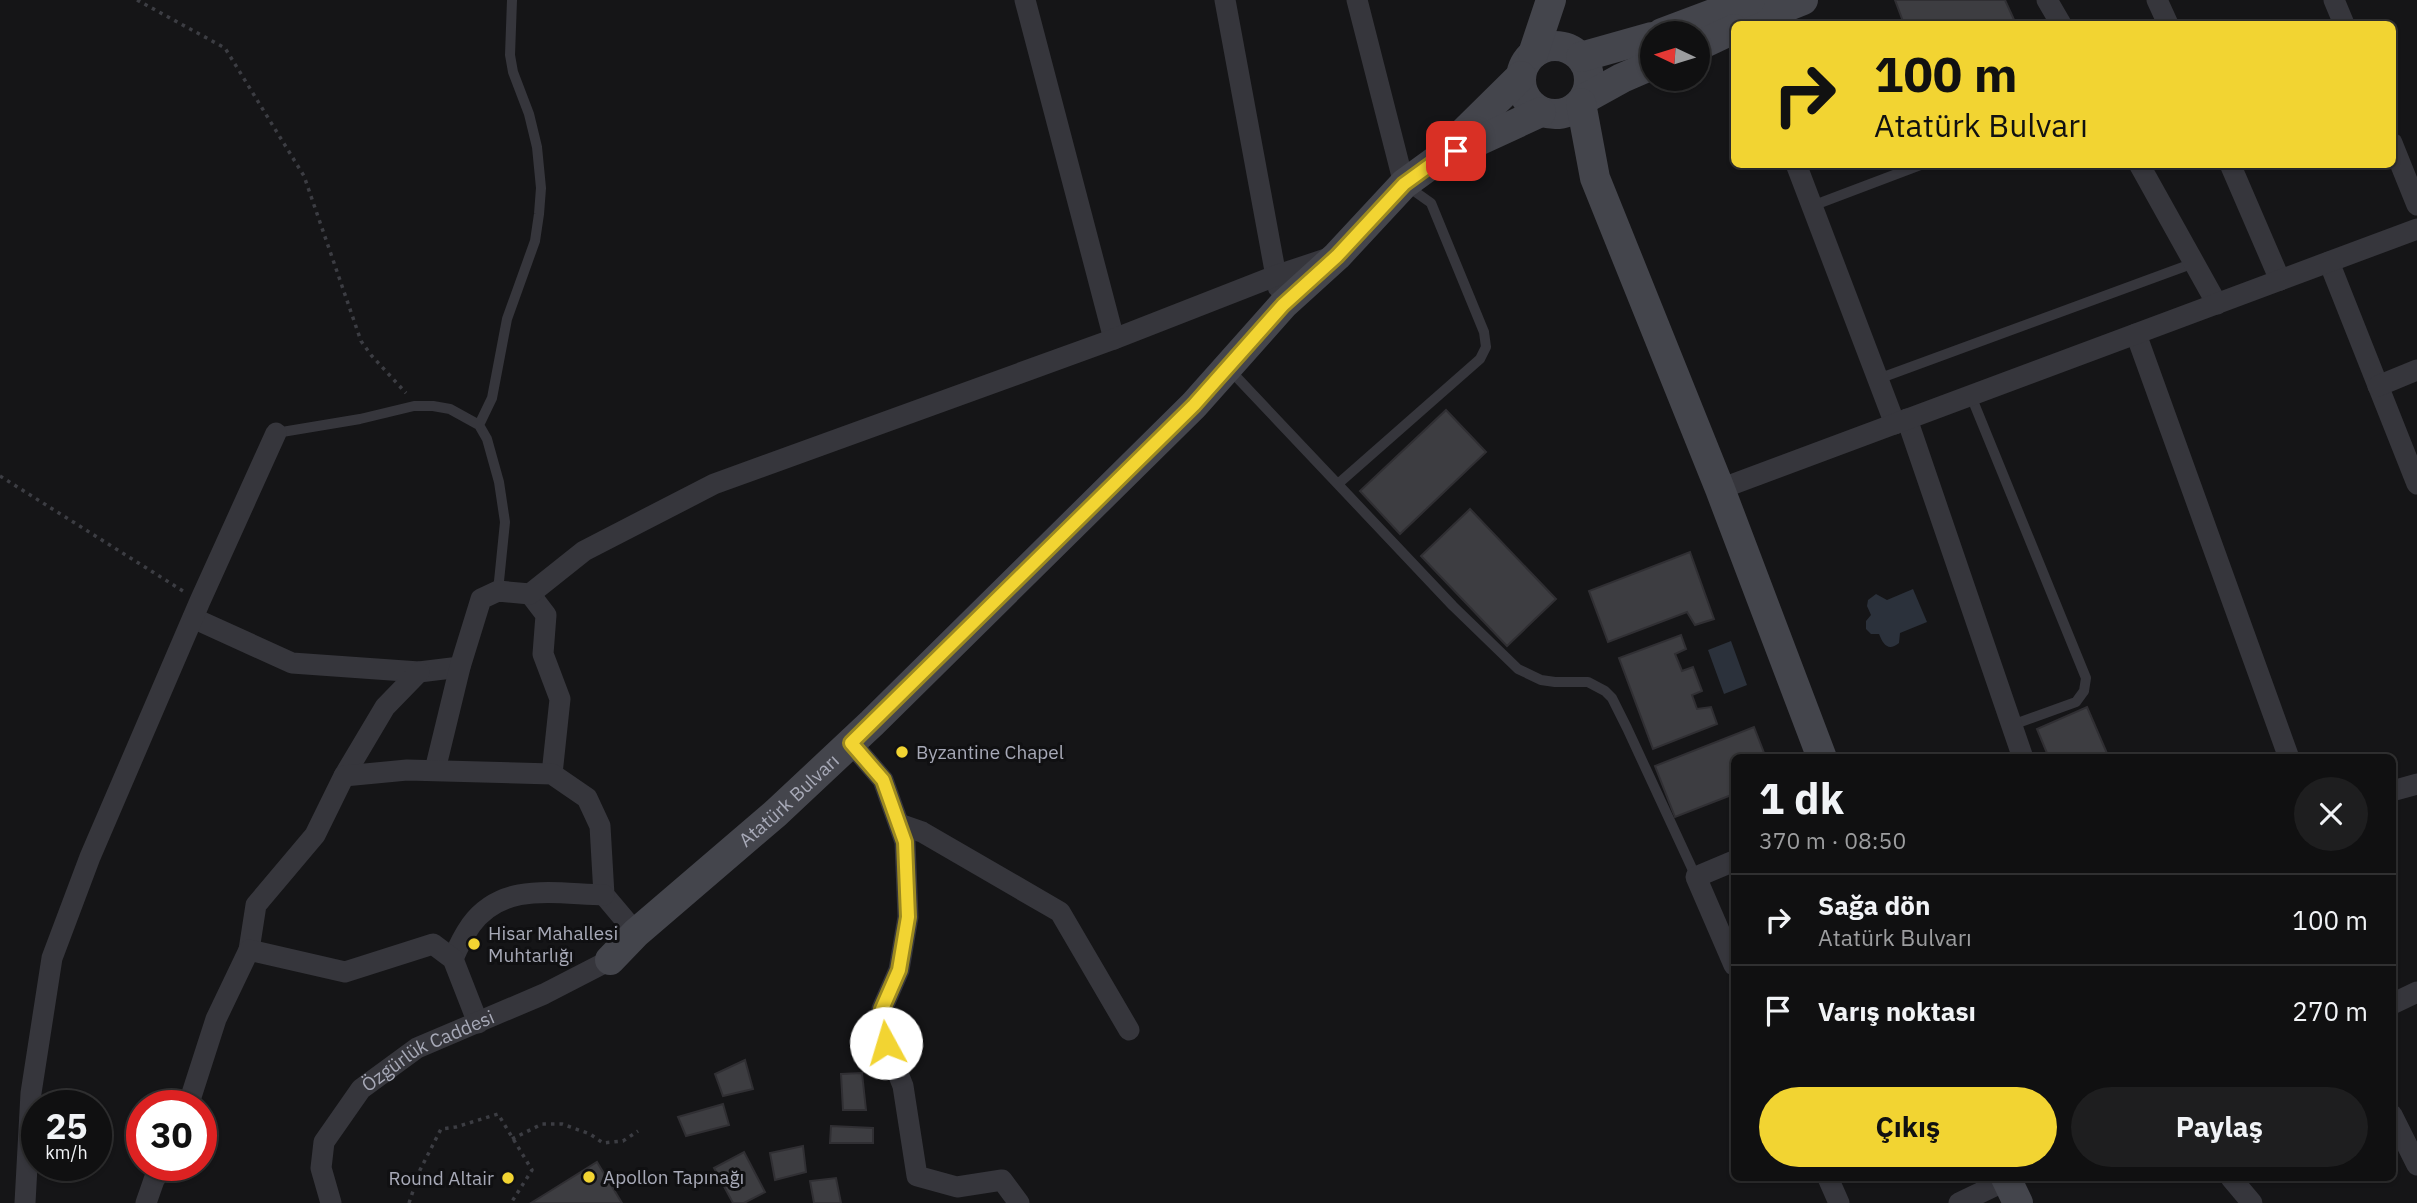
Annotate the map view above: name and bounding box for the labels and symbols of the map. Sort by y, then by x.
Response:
north arrow [1640,21,1710,91]
pin [1426,121,1486,181]
place label: Byzantine Chapel [916,740,1064,764]
marker: Byzantine Chapel [894,744,910,760]
street label: Atatürk Bulvarı [734,748,844,852]
place label: Hisar Mahallesi Muhtarlığı [488,921,618,967]
marker: Hisar Mahallesi Muhtarlığı [466,936,482,952]
street label: Özgürlük Caddesi [357,1005,498,1097]
position arrow [849,1006,923,1080]
speed limit sign: 30 [126,1090,217,1181]
place label: Apollon Tapınağı [603,1165,744,1189]
place label: Round Altair [389,1166,494,1190]
marker: Apollon Tapınağı [581,1169,597,1185]
marker: Round Altair [500,1170,516,1186]

